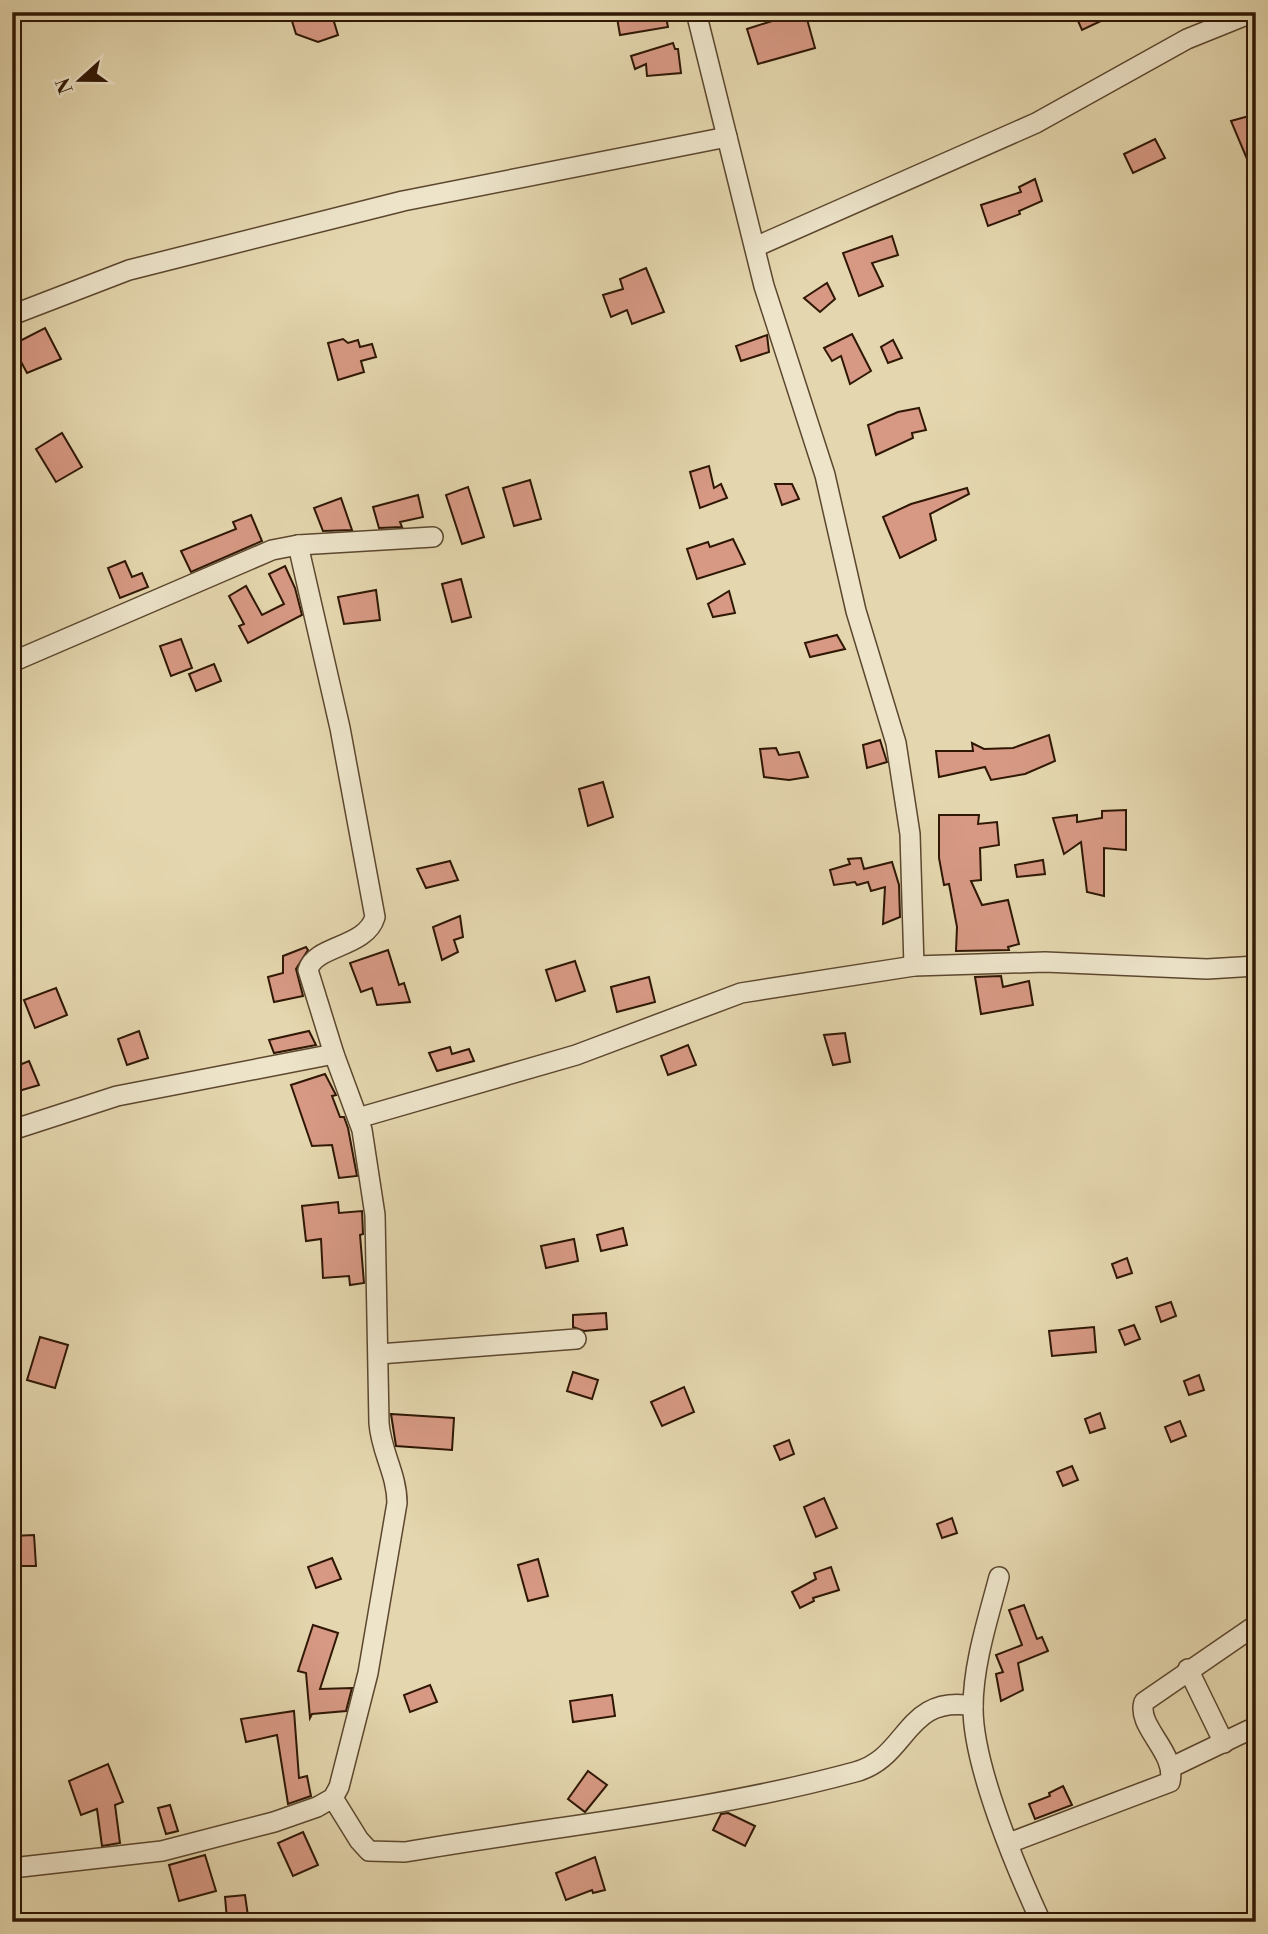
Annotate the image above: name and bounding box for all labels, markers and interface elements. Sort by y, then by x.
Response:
north arrow [46,46,116,116]
text: N [51,74,79,97]

